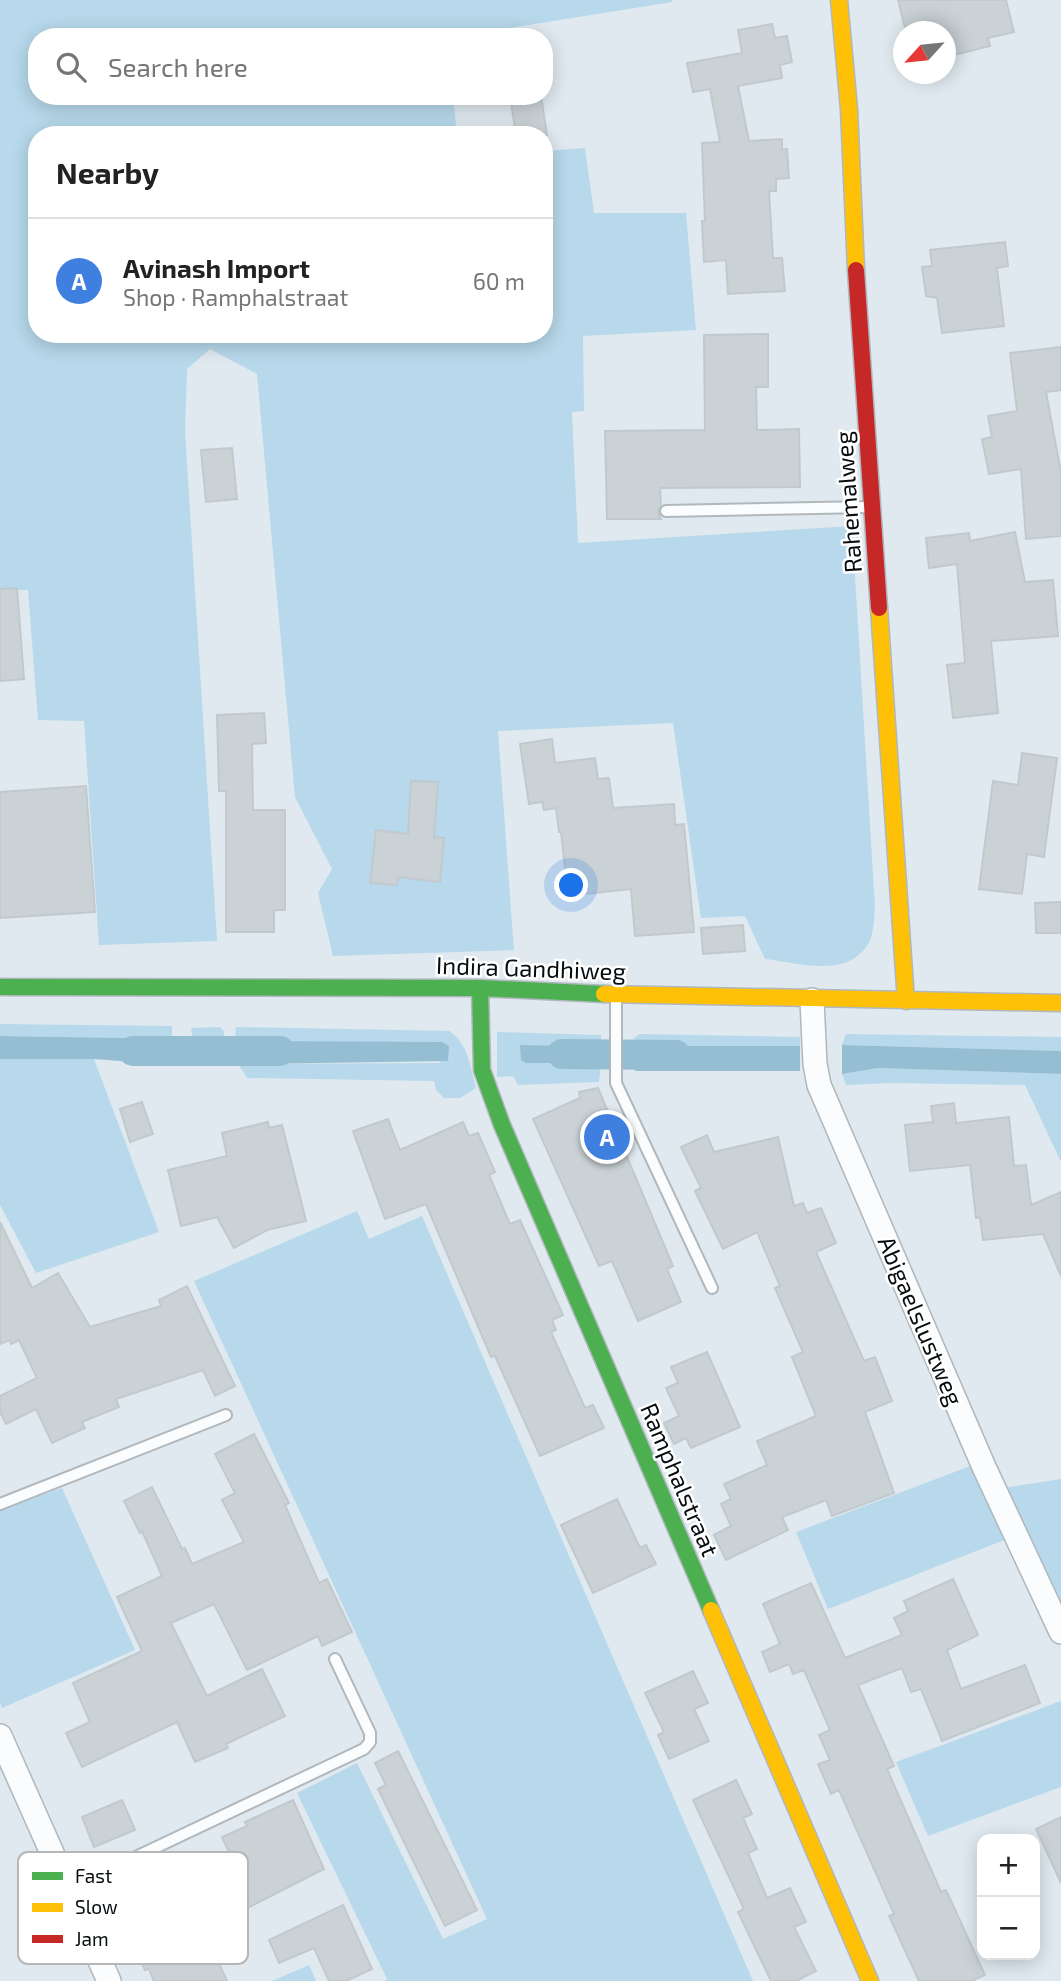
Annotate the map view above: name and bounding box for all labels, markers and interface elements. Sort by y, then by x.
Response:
north arrow [893,21,956,84]
search box [28,28,553,105]
icon: search [52,48,90,86]
text: Search here [108,51,248,82]
text: Nearby [56,154,159,190]
text: Avinash Import [123,252,310,283]
text: A [71,267,87,295]
text: 60 m [473,267,525,295]
text: Shop · Ramphalstraat [123,283,348,311]
street label: Rahemalweg [828,430,867,574]
your location [554,868,588,902]
street label: Indira Gandhiweg [436,950,626,985]
pin: A [584,1111,630,1163]
street label: Abigaelslustweg [873,1231,970,1410]
street label: Ramphalstraat [635,1398,726,1560]
map controls [977,1834,1040,1960]
button: + [977,1834,1040,1897]
legend [18,1852,248,1964]
text: Fast [75,1864,112,1887]
text: Slow [75,1895,118,1918]
button: − [977,1897,1040,1960]
text: Jam [75,1927,109,1950]

